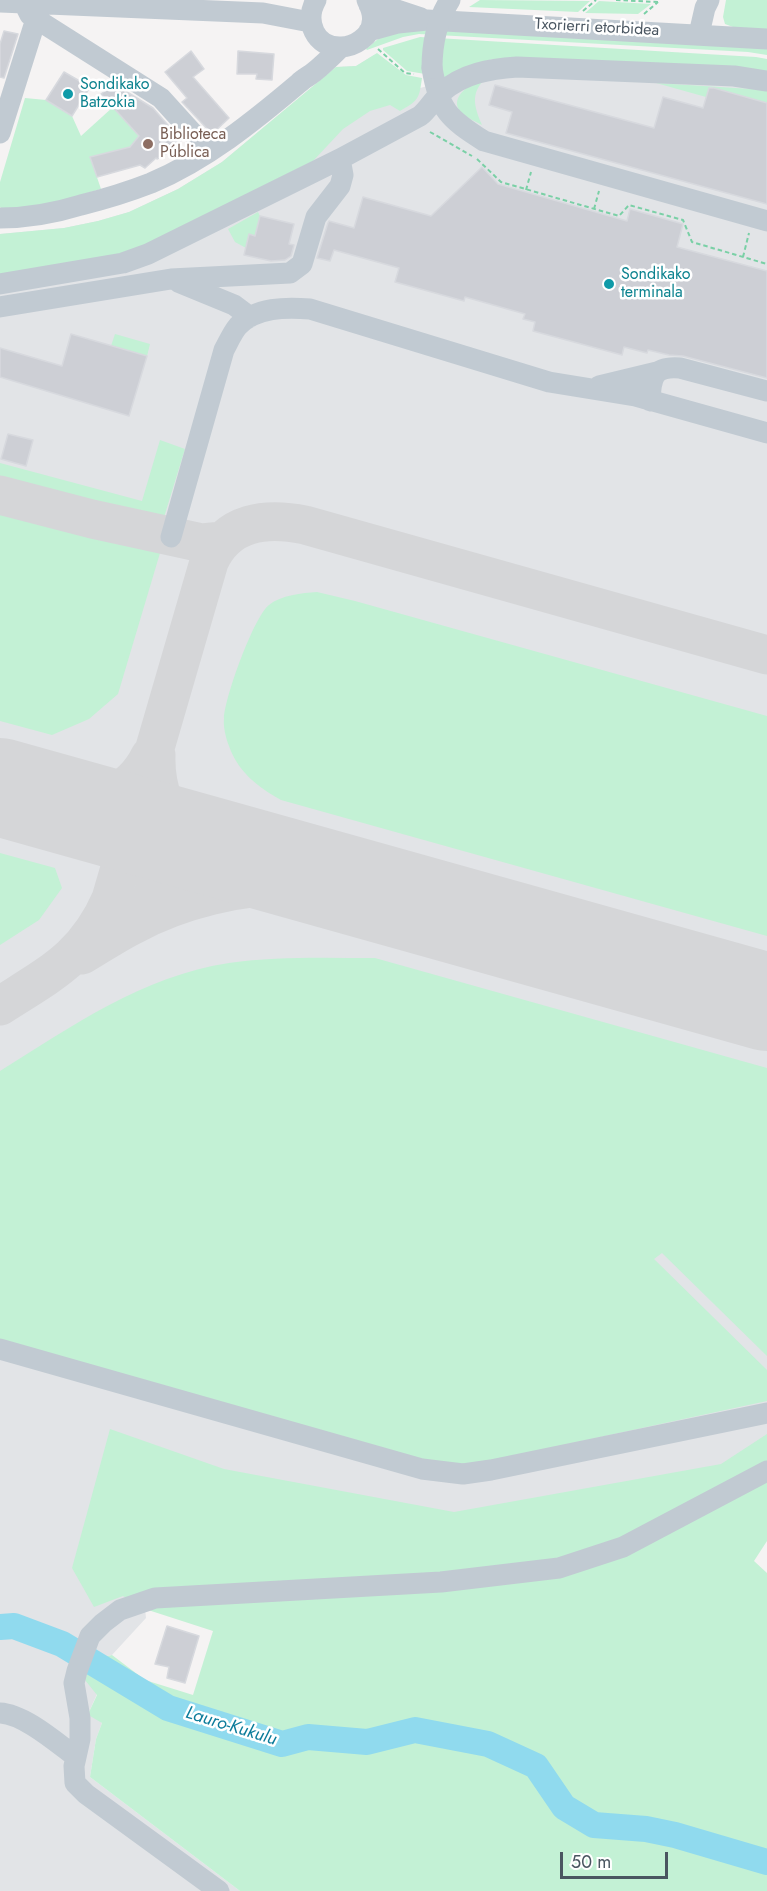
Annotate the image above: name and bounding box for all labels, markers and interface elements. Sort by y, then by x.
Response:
street label: Txorierri etorbidea [534,15,660,41]
place label: Sondikako Batzokia [80,75,149,113]
marker: Sondikako Batzokia [61,87,75,101]
place label: Biblioteca Pública [160,125,226,163]
marker: Biblioteca Pública [141,137,155,151]
place label: Sondikako terminala [621,265,690,303]
marker: Sondikako terminala [602,277,616,291]
water label: Lauro-Kukulu [183,1703,279,1751]
scale bar [563,1840,671,1878]
text: 50 m [571,1849,611,1875]

